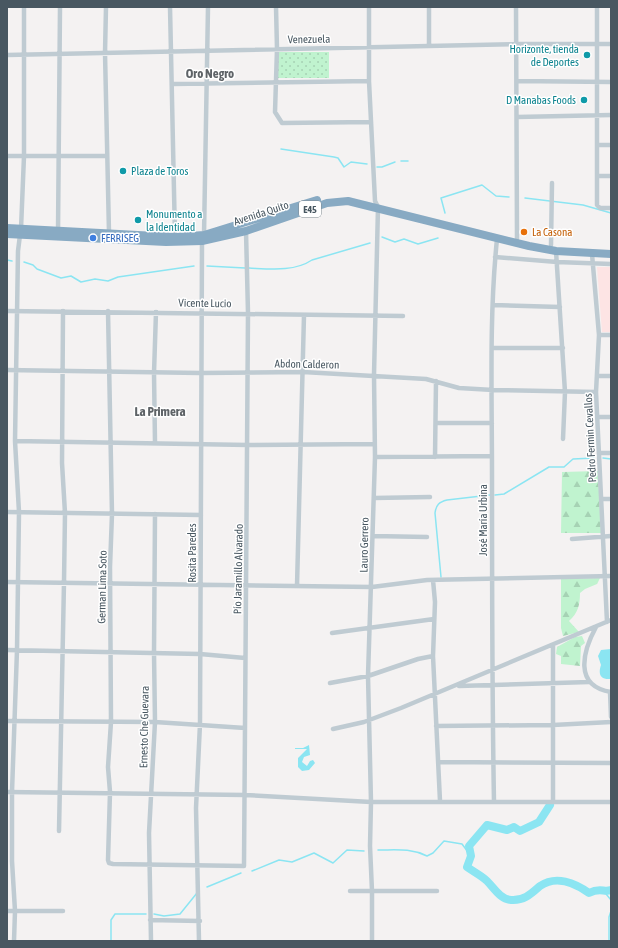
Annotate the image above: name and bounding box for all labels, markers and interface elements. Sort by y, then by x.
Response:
street label: Venezuela [288,33,330,45]
place label: Horizonte, tienda de Deportes [509,43,579,68]
marker: Horizonte, tienda de Deportes [582,50,592,60]
district label: Oro Negro [186,66,234,81]
place label: D Manabas Foods [506,94,576,106]
marker: D Manabas Foods [579,95,589,105]
place label: Plaza de Toros [131,165,188,177]
marker: Plaza de Toros [118,166,128,176]
street label: Avenida Quito [232,198,290,228]
road number: E45 [299,201,321,217]
place label: Monumento a la Identidad [146,208,202,233]
marker: Monumento a la Identidad [133,215,143,225]
place label: La Casona [532,226,572,238]
marker: La Casona [519,227,529,237]
place label: FERRISEG [101,232,139,244]
marker: FERRISEG [88,233,98,243]
street label: Vicente Lucio [178,297,232,309]
street label: Abdon Calderon [275,357,339,371]
street label: Pedro Fermin Cevallos [582,393,598,483]
district label: La Primera [135,404,185,419]
street label: José María Urbina [477,484,489,556]
street label: Lauro Gerrero [358,517,370,573]
street label: Rosita Paredes [186,523,198,583]
street label: Pío Jaramillo Alvarado [231,524,245,614]
street label: German Lima Soto [95,550,109,624]
street label: Ernesto Che Guevara [137,686,151,768]

